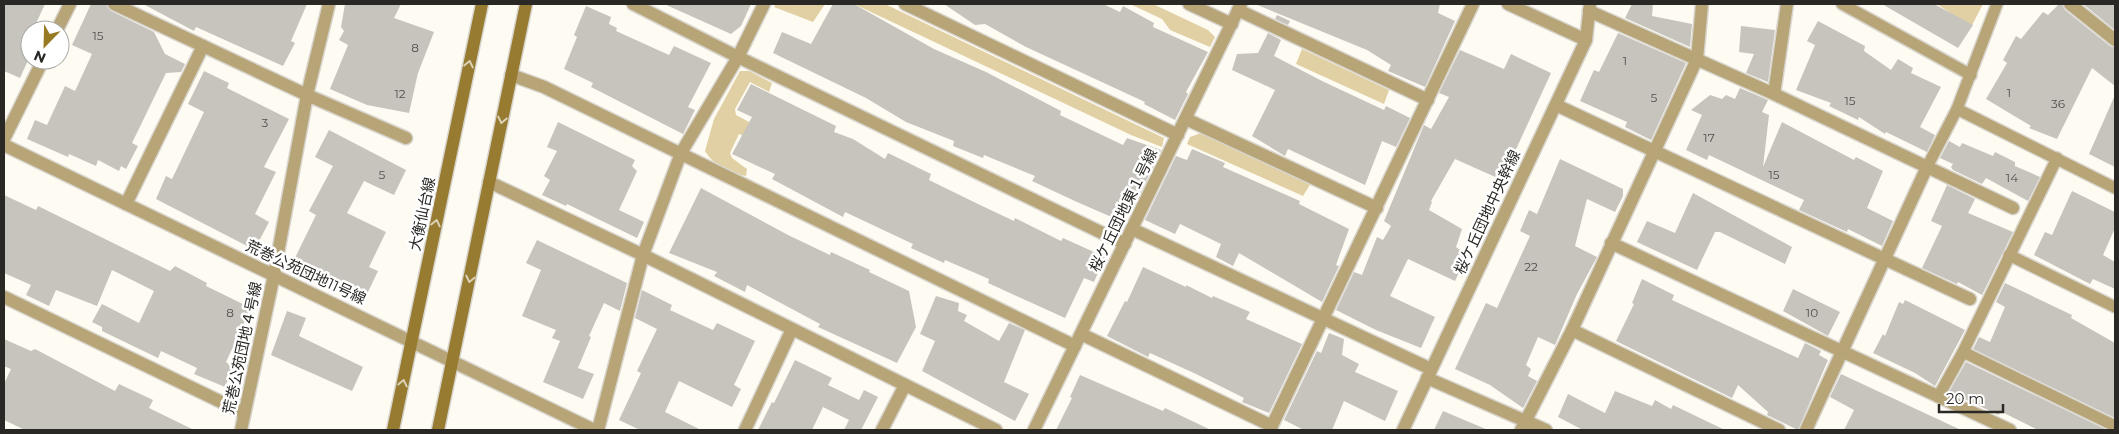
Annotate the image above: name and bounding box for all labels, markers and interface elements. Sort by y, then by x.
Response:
north arrow [20,20,70,70]
house number: 15 [92,28,104,43]
house number: 8 [411,40,419,55]
text: N [31,46,49,67]
house number: 1 [1623,53,1627,68]
one-way arrow [463,60,474,69]
house number: 1 [2007,85,2011,100]
house number: 12 [394,86,406,101]
house number: 5 [1651,90,1658,105]
house number: 15 [1844,93,1856,108]
house number: 36 [2051,96,2065,111]
house number: 3 [262,115,269,130]
one-way arrow [497,116,508,125]
house number: 17 [1703,130,1715,145]
street label: 桜ケ丘団地東１号線 [1085,145,1161,275]
street label: 桜ケ丘団地中央幹線 [1450,147,1524,277]
house number: 5 [379,167,386,182]
house number: 15 [1768,167,1780,182]
house number: 14 [2006,170,2018,185]
street label: 大衡仙台線 [405,175,439,253]
one-way arrow [431,219,441,228]
street label: 荒巻公苑団地11号線 [243,236,369,308]
house number: 22 [1524,259,1538,274]
one-way arrow [465,275,475,284]
street label: 荒巻公苑団地４号線 [219,280,265,416]
house number: 8 [226,305,234,320]
house number: 10 [1806,305,1818,320]
one-way arrow [398,378,408,387]
scale bar [1939,382,2003,414]
text: 20 m [1946,389,1984,408]

